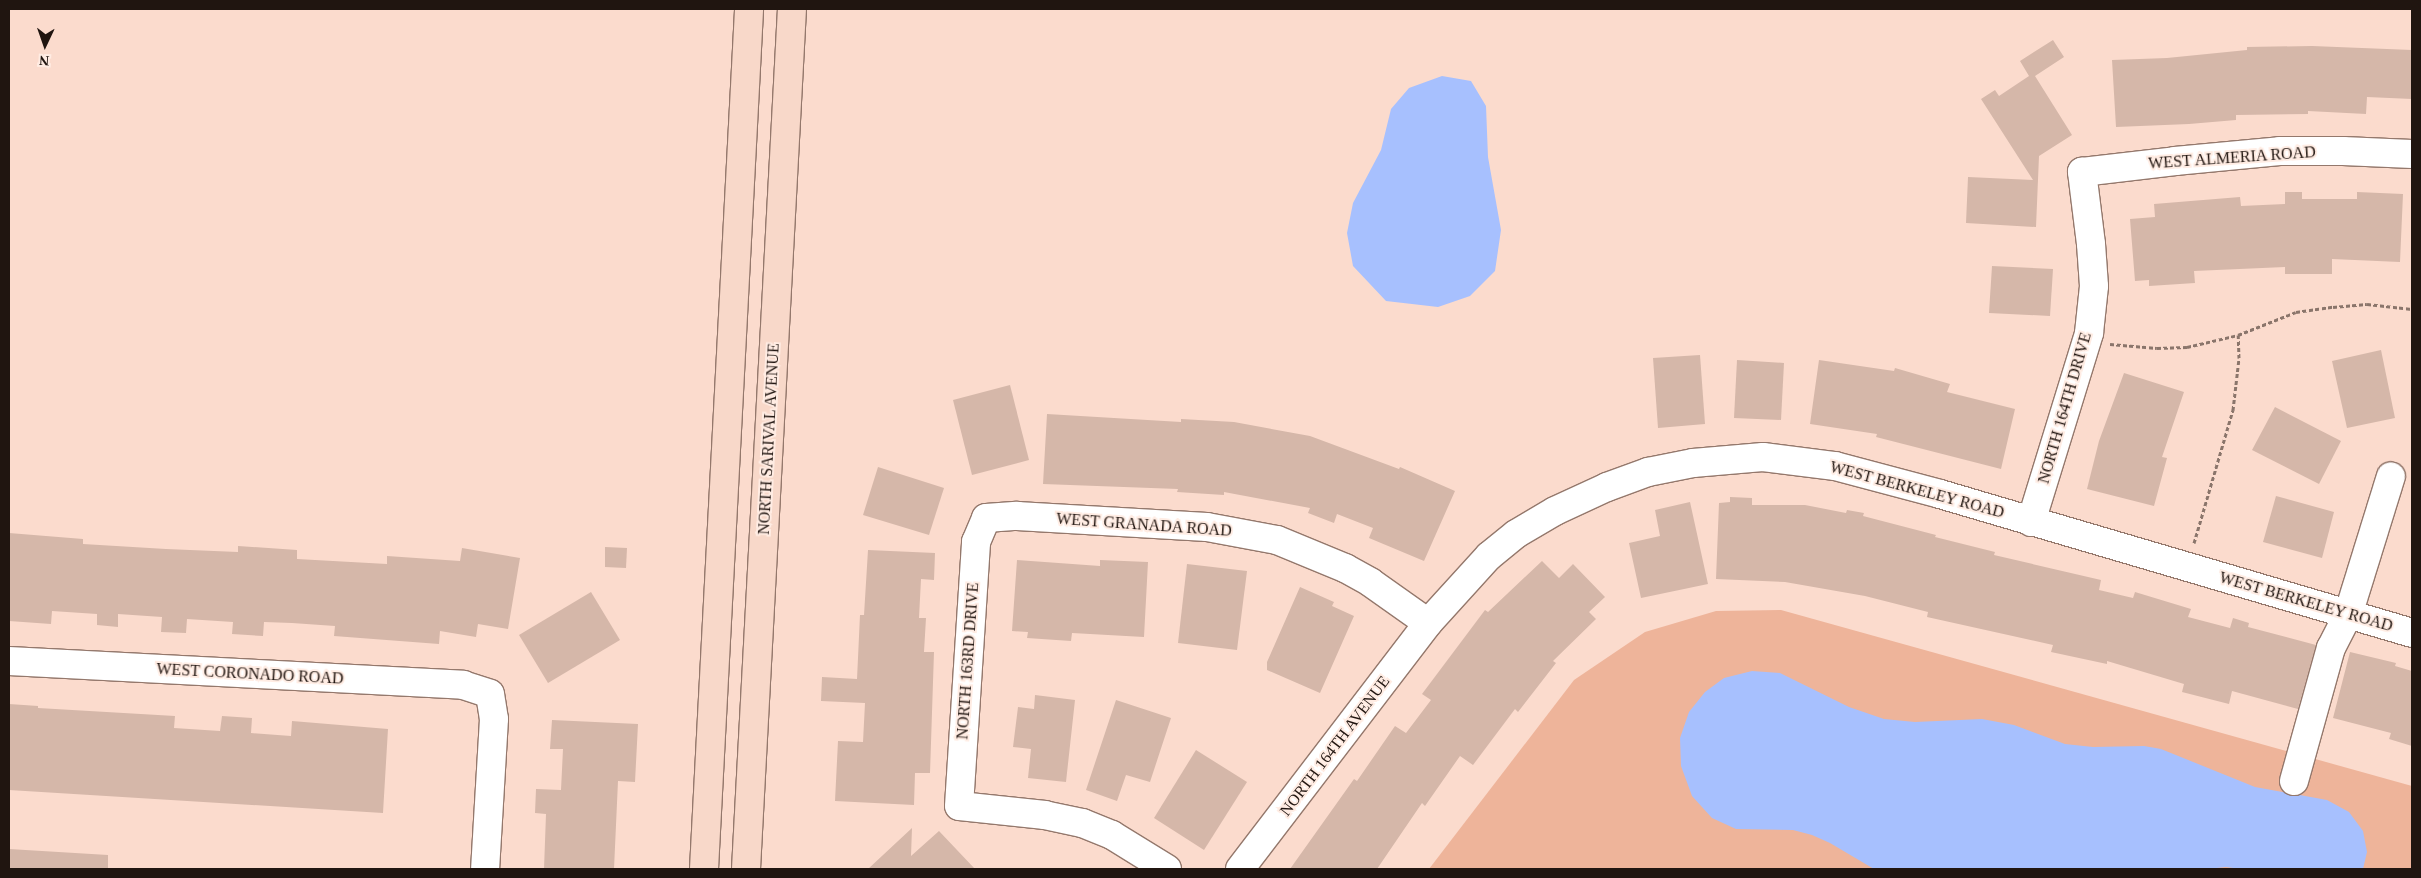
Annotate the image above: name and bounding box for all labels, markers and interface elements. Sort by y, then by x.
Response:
north arrow [20,20,70,70]
text: N [39,53,50,68]
street label: WEST ALMERIA ROAD [2147,143,2317,173]
street label: NORTH 164TH DRIVE [2034,330,2096,486]
street label: NORTH SARIVAL AVENUE [754,342,784,536]
street label: WEST BERKELEY ROAD [1827,457,2007,523]
street label: WEST GRANADA ROAD [1055,509,1233,541]
street label: WEST BERKELEY ROAD [2217,568,2395,636]
street label: NORTH 163RD DRIVE [953,582,983,740]
street label: WEST CORONADO ROAD [156,660,344,688]
street label: NORTH 164TH AVENUE [1276,672,1394,820]

